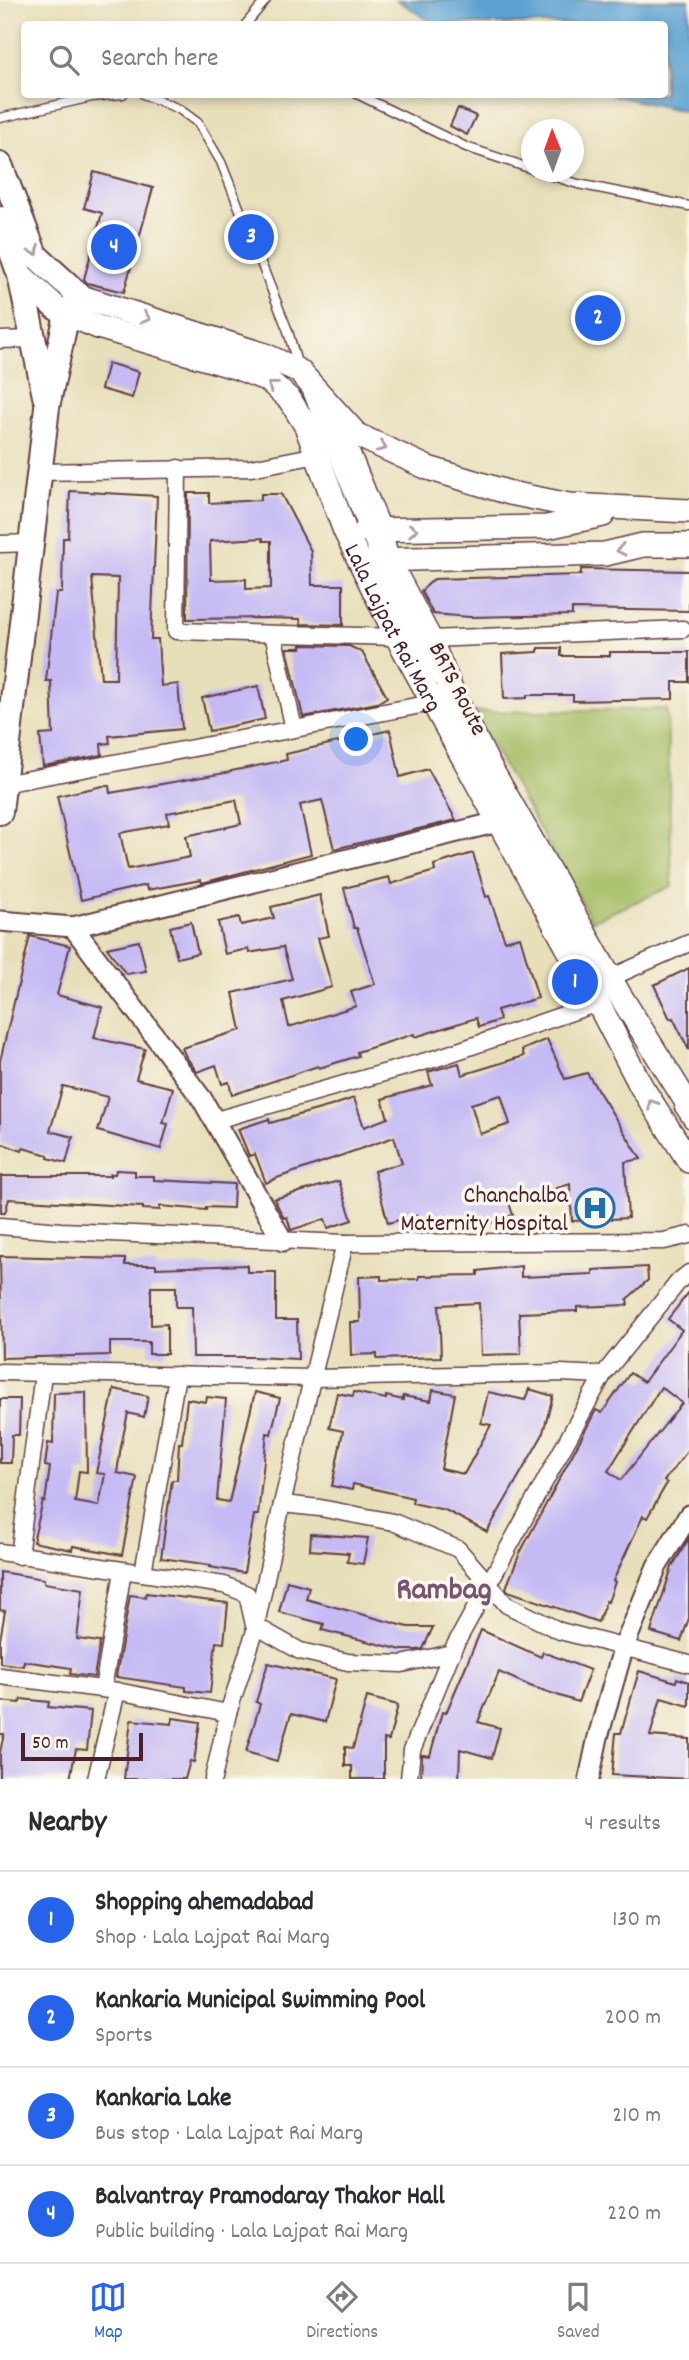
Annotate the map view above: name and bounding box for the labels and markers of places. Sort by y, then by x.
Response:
pin: 3 [228,211,274,263]
pin: 4 [91,221,137,273]
pin: 2 [575,292,621,344]
pin: 1 [552,956,598,1008]
place label: Chanchalba Maternity Hospital [400,1180,569,1242]
hospital icon: Chanchalba Maternity Hospital [574,1187,616,1229]

